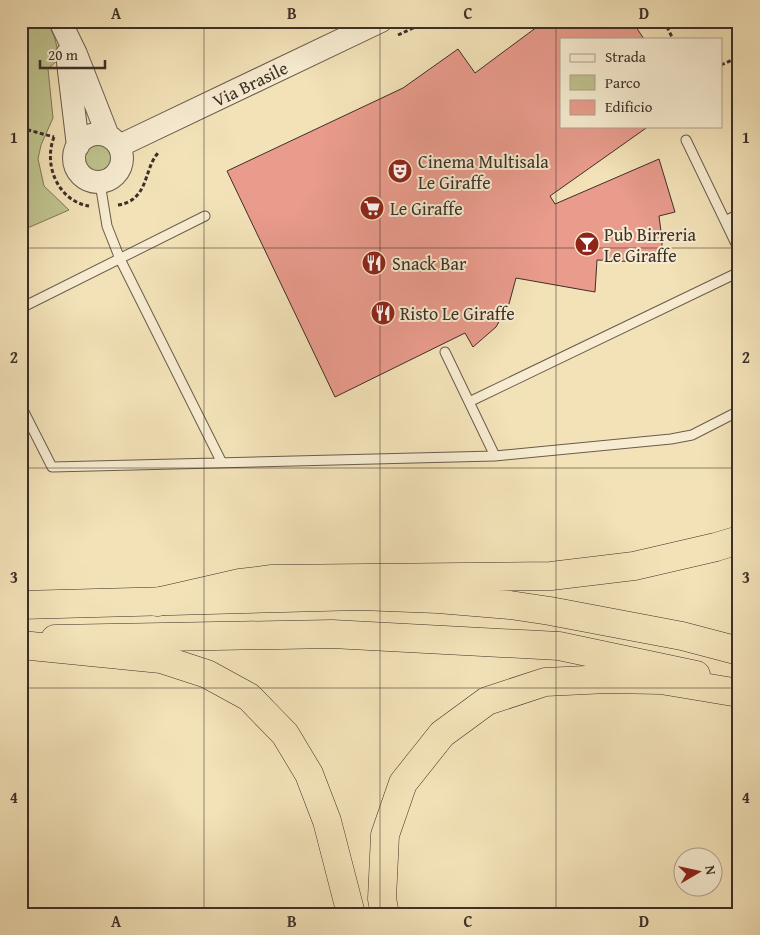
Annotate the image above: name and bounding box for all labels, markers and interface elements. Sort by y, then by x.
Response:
text: A [111,1,122,25]
text: B [287,1,297,25]
text: C [463,1,473,25]
text: D [639,1,649,25]
scale bar [40,38,105,70]
legend [560,38,722,128]
text: 20 m [48,44,79,65]
text: Strada [605,46,646,67]
street label: Via Brasile [208,54,292,114]
text: Parco [605,72,641,93]
text: Edificio [605,96,653,117]
text: 1 [10,125,18,149]
text: 1 [742,125,750,149]
place label: Cinema Multisala Le Giraffe [418,148,549,196]
theatre icon: Cinema Multisala Le Giraffe [387,158,413,184]
supermarket icon: Le Giraffe [359,195,385,221]
place label: Le Giraffe [390,195,463,222]
place label: Pub Birreria Le Giraffe [604,221,696,269]
bar icon: Pub Birreria Le Giraffe [574,231,600,257]
restaurant icon: Snack Bar [361,250,387,276]
place label: Snack Bar [392,250,467,277]
restaurant icon: Risto Le Giraffe [370,300,396,326]
place label: Risto Le Giraffe [400,300,515,327]
text: 2 [10,345,18,369]
text: 2 [742,345,750,369]
text: 3 [10,565,18,589]
text: 3 [742,565,750,589]
text: 4 [10,785,18,809]
text: 4 [742,785,750,809]
north arrow [672,848,722,898]
text: N [700,864,722,877]
text: A [111,909,122,933]
text: B [287,909,297,933]
text: C [463,909,473,933]
text: D [639,909,649,933]

